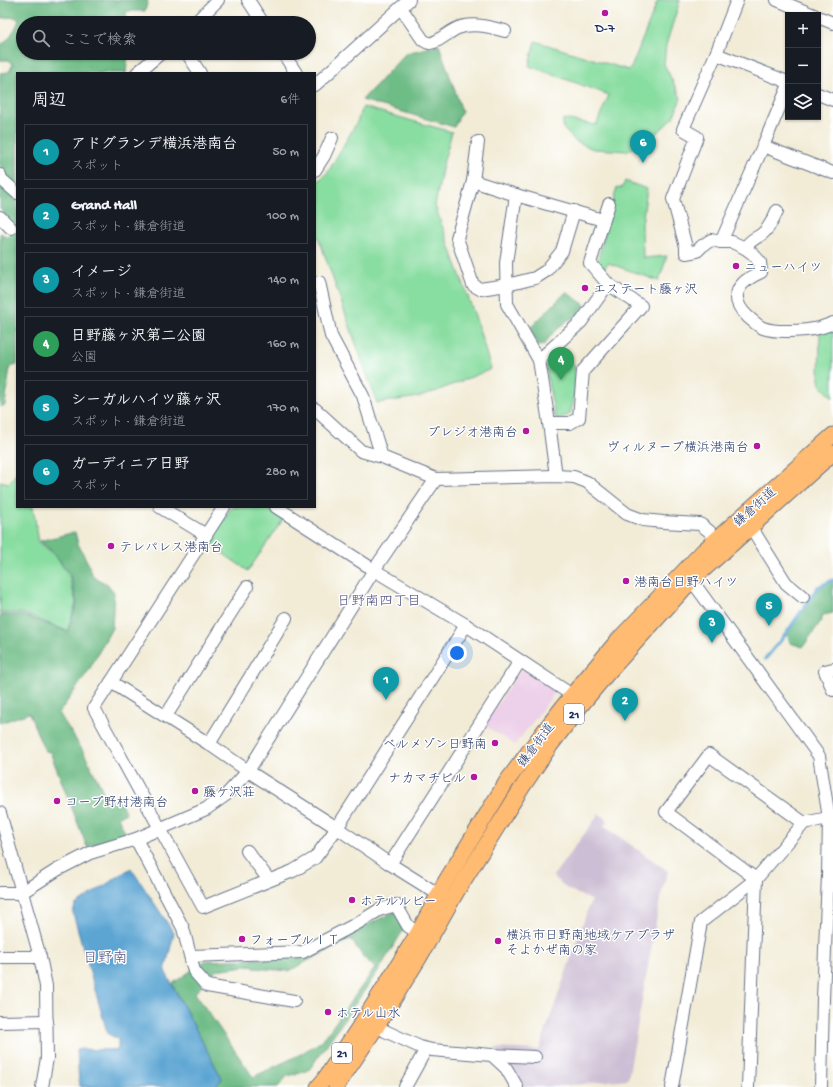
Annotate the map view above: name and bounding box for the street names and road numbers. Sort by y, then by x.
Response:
street label: 鎌倉街道 [731,484,780,531]
road number: 21 [564,704,584,724]
street label: 鎌倉街道 [515,720,559,771]
road number: 21 [332,1043,352,1063]

